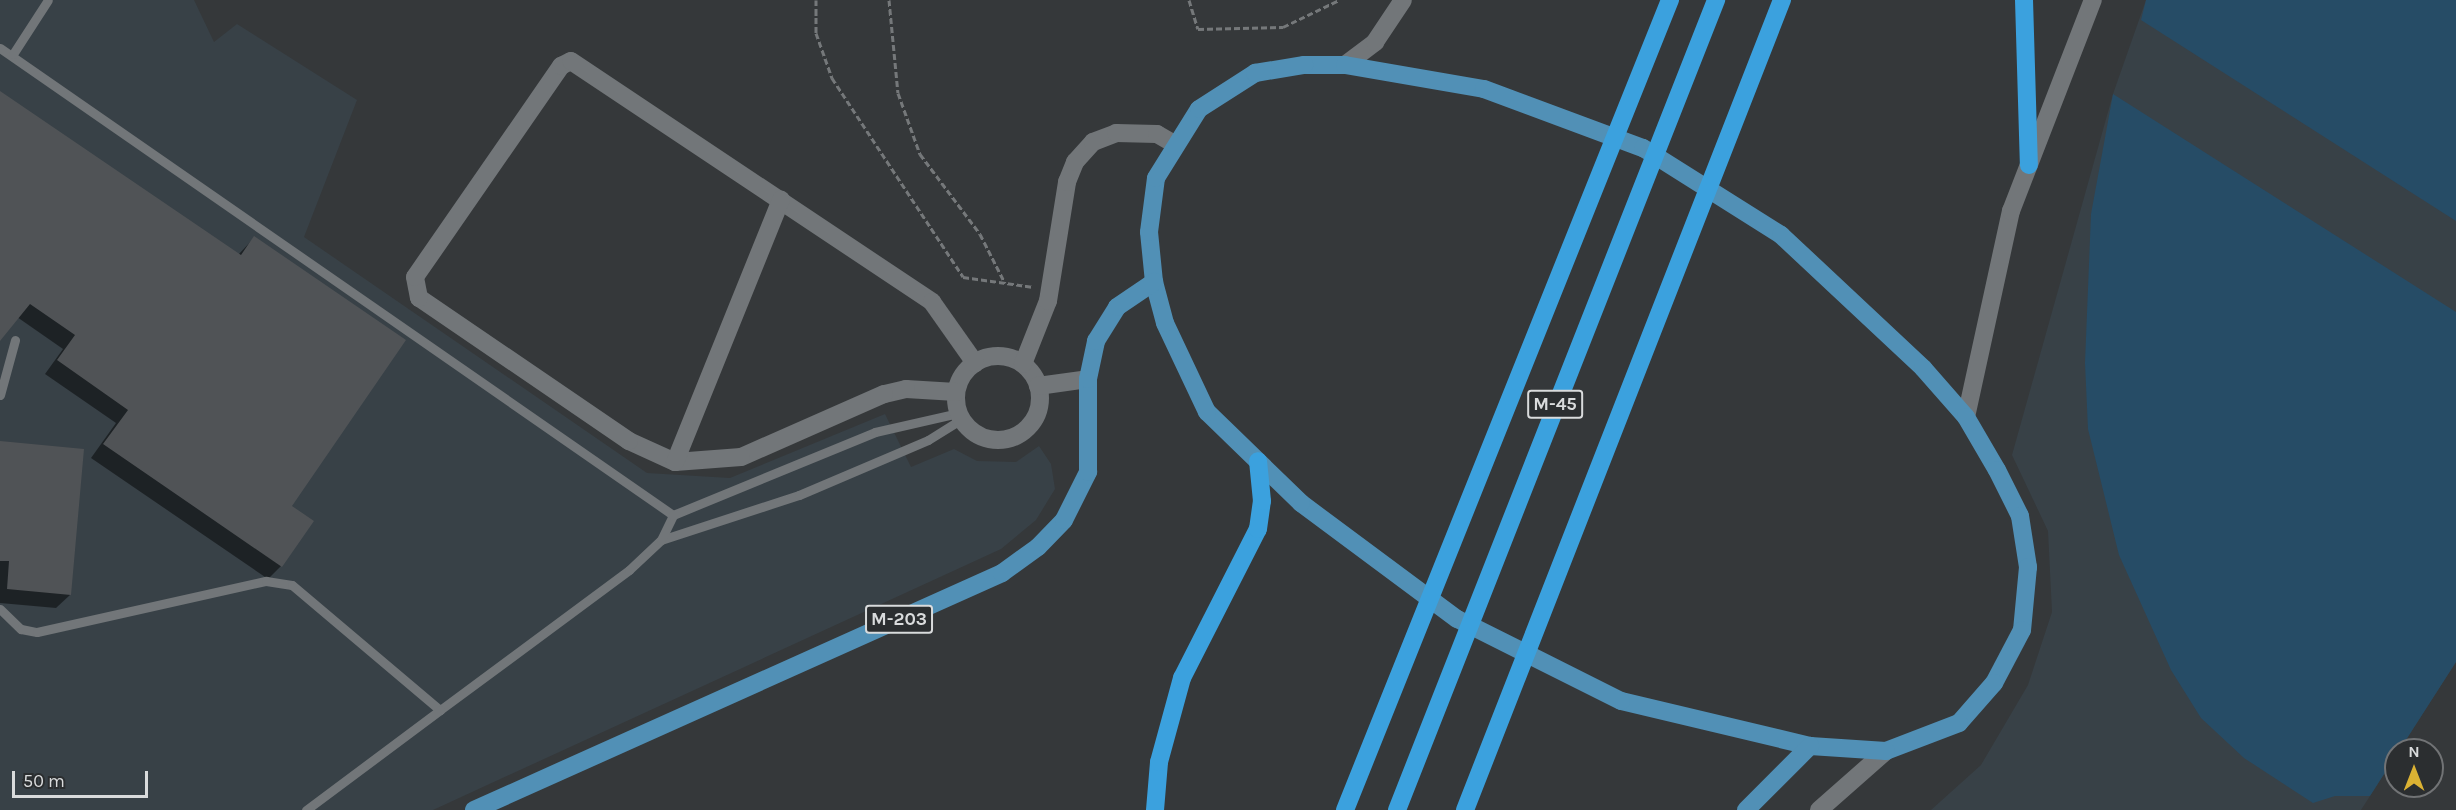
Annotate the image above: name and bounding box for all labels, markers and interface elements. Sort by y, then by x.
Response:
road number: M-45 [1526,389,1584,419]
road number: M-203 [864,604,934,634]
north arrow [2384,738,2444,798]
text: N [2408,742,2420,761]
scale bar [15,759,152,797]
text: 50 m [23,770,65,792]

